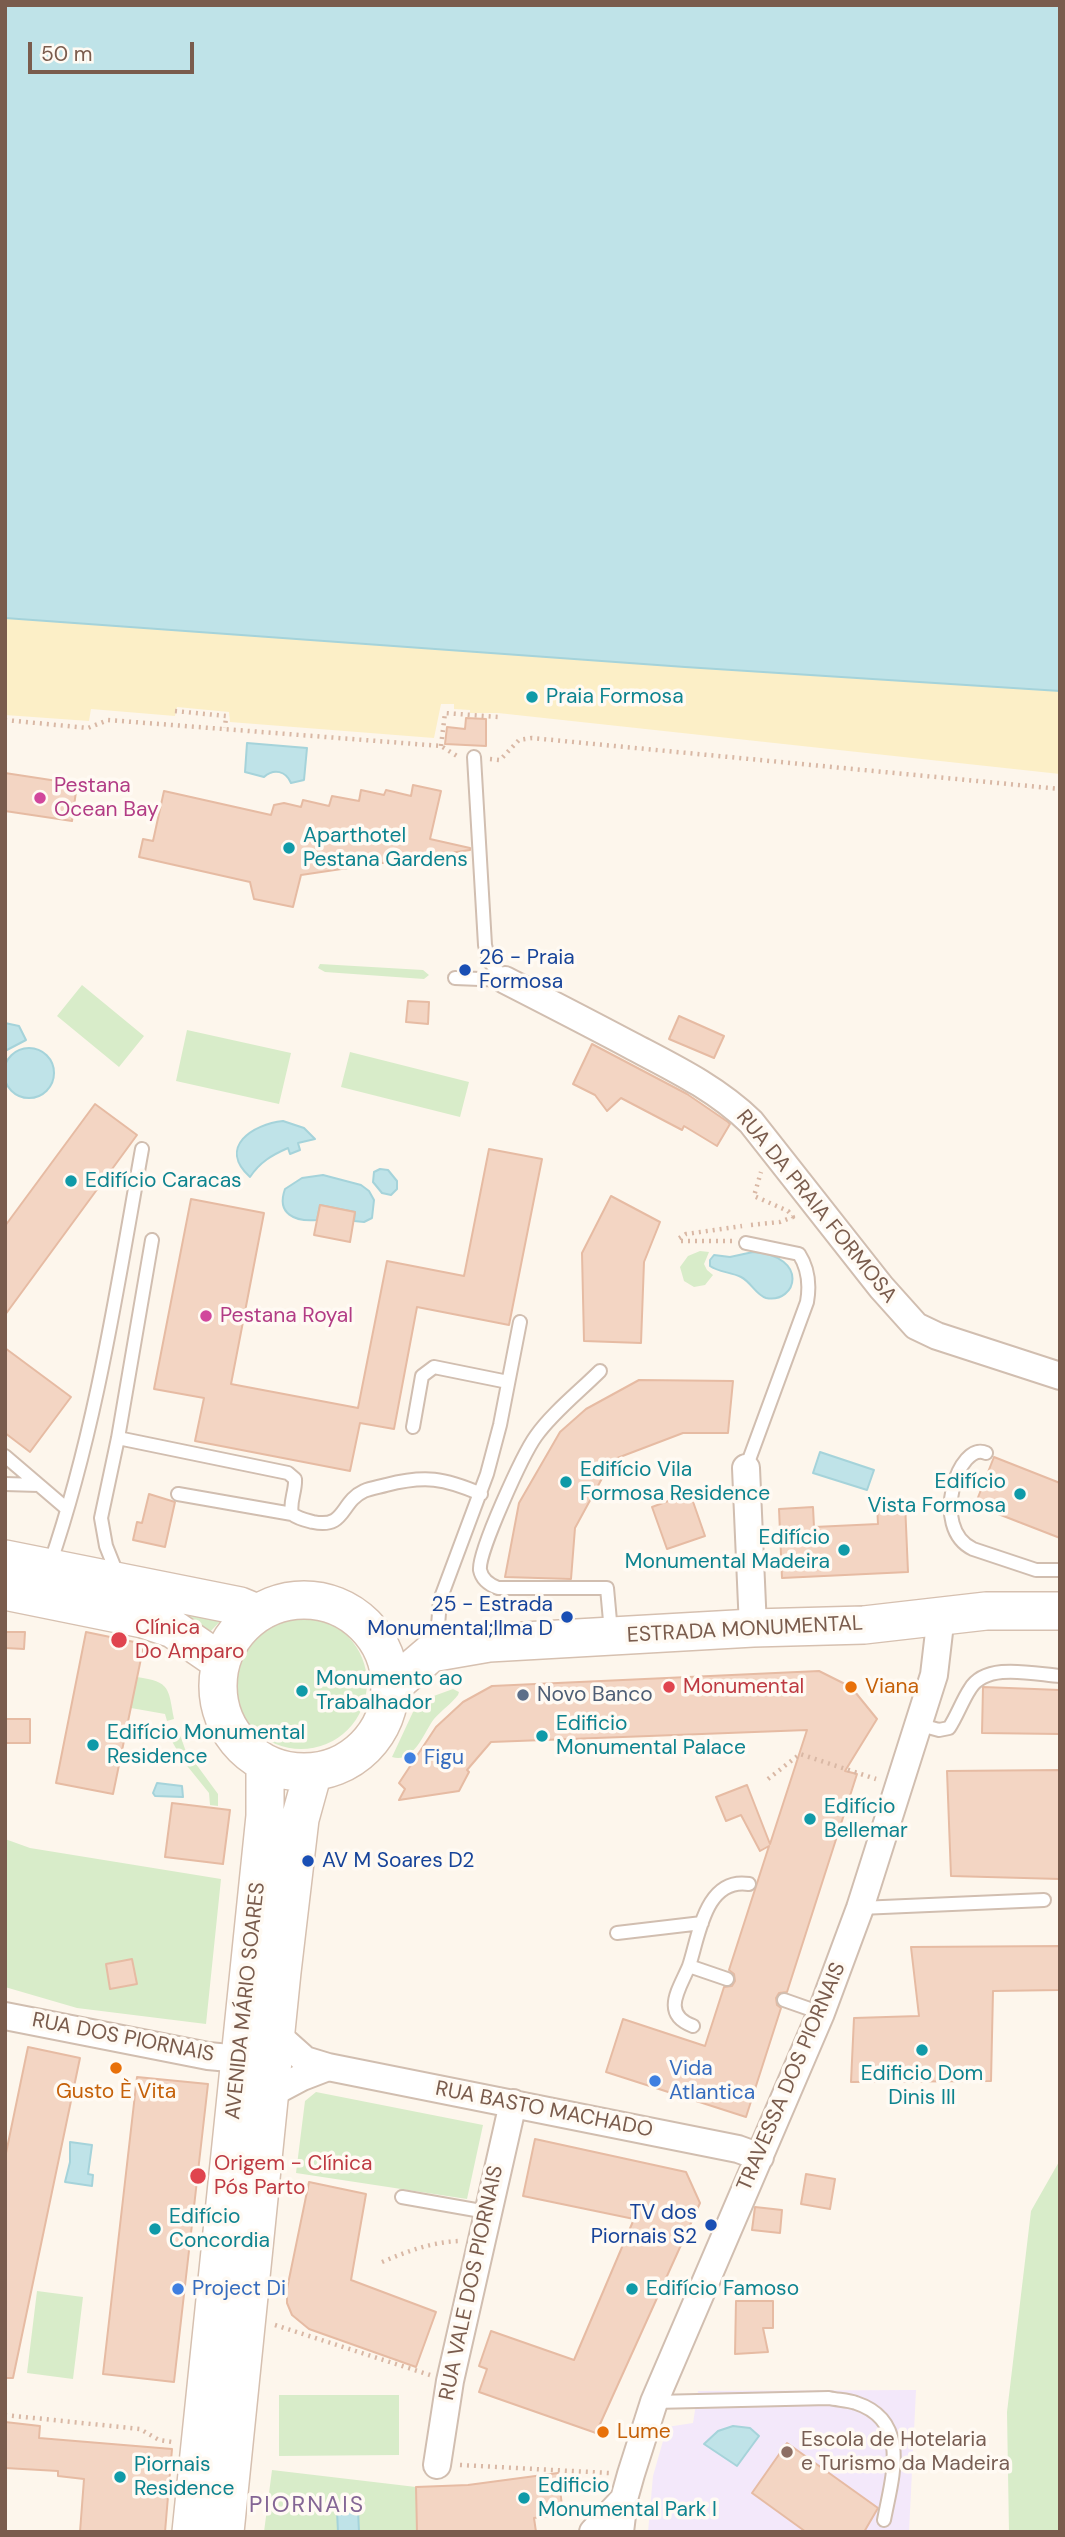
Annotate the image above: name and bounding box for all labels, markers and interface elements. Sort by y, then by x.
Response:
scale bar [32,28,198,72]
text: 50 m [41,40,92,68]
place label: Praia Formosa [546,684,684,710]
marker: Praia Formosa [524,689,540,705]
place label: Pestana Ocean Bay [54,773,159,823]
marker: Pestana Ocean Bay [32,790,48,806]
place label: Aparthotel Pestana Gardens [303,823,468,873]
marker: Aparthotel Pestana Gardens [281,840,297,856]
place label: 26 - Praia Formosa [479,945,575,995]
marker: 26 - Praia Formosa [457,962,473,978]
street label: RUA DA PRAIA FORMOSA [730,1105,902,1309]
place label: Edifício Caracas [85,1168,242,1194]
marker: Edifício Caracas [63,1173,79,1189]
place label: Pestana Royal [220,1303,353,1329]
marker: Pestana Royal [198,1308,214,1324]
place label: Edifício Vila Formosa Residence [580,1457,770,1507]
place label: Edifício Vista Formosa [867,1469,1006,1519]
marker: Edifício Vila Formosa Residence [558,1474,574,1490]
marker: Edifício Vista Formosa [1012,1486,1028,1502]
place label: Edifício Monumental Madeira [625,1525,830,1575]
marker: Edifício Monumental Madeira [836,1542,852,1558]
place label: 25 - Estrada Monumental;Ilma D [367,1592,553,1642]
marker: 25 - Estrada Monumental;Ilma D [559,1609,575,1625]
street label: ESTRADA MONUMENTAL [626,1611,864,1649]
place label: Clínica Do Amparo [135,1615,245,1665]
marker: Clínica Do Amparo [109,1630,129,1650]
place label: Monumento ao Trabalhador [316,1666,463,1716]
place label: Monumental [683,1674,804,1700]
place label: Viana [865,1674,919,1700]
marker: Monumental [661,1679,677,1695]
marker: Viana [843,1679,859,1695]
place label: Novo Banco [537,1682,653,1708]
marker: Monumento ao Trabalhador [294,1683,310,1699]
marker: Novo Banco [515,1687,531,1703]
place label: Edificio Monumental Palace [556,1711,746,1761]
place label: Edifício Monumental Residence [107,1720,305,1770]
marker: Edificio Monumental Palace [534,1728,550,1744]
marker: Edifício Monumental Residence [85,1737,101,1753]
place label: Figu [424,1745,464,1771]
marker: Figu [402,1750,418,1766]
place label: Edifício Bellemar [824,1794,908,1844]
marker: Edifício Bellemar [802,1811,818,1827]
place label: AV M Soares D2 [322,1848,474,1874]
marker: AV M Soares D2 [300,1853,316,1869]
street label: AVENIDA MÁRIO SOARES [221,1881,271,2121]
street label: TRAVESSA DOS PIORNAIS [732,1959,852,2195]
street label: RUA DOS PIORNAIS [30,2008,216,2068]
marker: Edificio Dom Dinis III [914,2042,930,2058]
place label: Vida Atlantica [669,2056,755,2106]
marker: Gusto È Vita [108,2060,124,2076]
place label: Edificio Dom Dinis III [861,2061,983,2111]
marker: Vida Atlantica [647,2073,663,2089]
street label: RUA BASTO MACHADO [433,2077,655,2143]
place label: Gusto È Vita [56,2079,176,2105]
place label: Origem - Clínica Pós Parto [214,2151,372,2201]
street label: RUA VALE DOS PIORNAIS [435,2163,509,2403]
marker: Origem - Clínica Pós Parto [188,2166,208,2186]
place label: TV dos Piornais S2 [591,2200,697,2250]
place label: Edifício Concordia [169,2204,270,2254]
marker: TV dos Piornais S2 [703,2217,719,2233]
marker: Edifício Concordia [147,2221,163,2237]
place label: Project Di [192,2276,286,2302]
place label: Edifício Famoso [646,2276,799,2302]
marker: Project Di [170,2281,186,2297]
marker: Edifício Famoso [624,2281,640,2297]
place label: Lume [617,2419,671,2445]
marker: Lume [595,2424,611,2440]
place label: Escola de Hotelaria e Turismo da Madeira [801,2427,1010,2477]
marker: Escola de Hotelaria e Turismo da Madeira [779,2444,795,2460]
place label: Piornais Residence [134,2452,234,2502]
marker: Piornais Residence [112,2469,128,2485]
place label: Edificio Monumental Park I [538,2473,717,2523]
marker: Edificio Monumental Park I [516,2490,532,2506]
district label: PIORNAIS [250,2492,364,2520]

